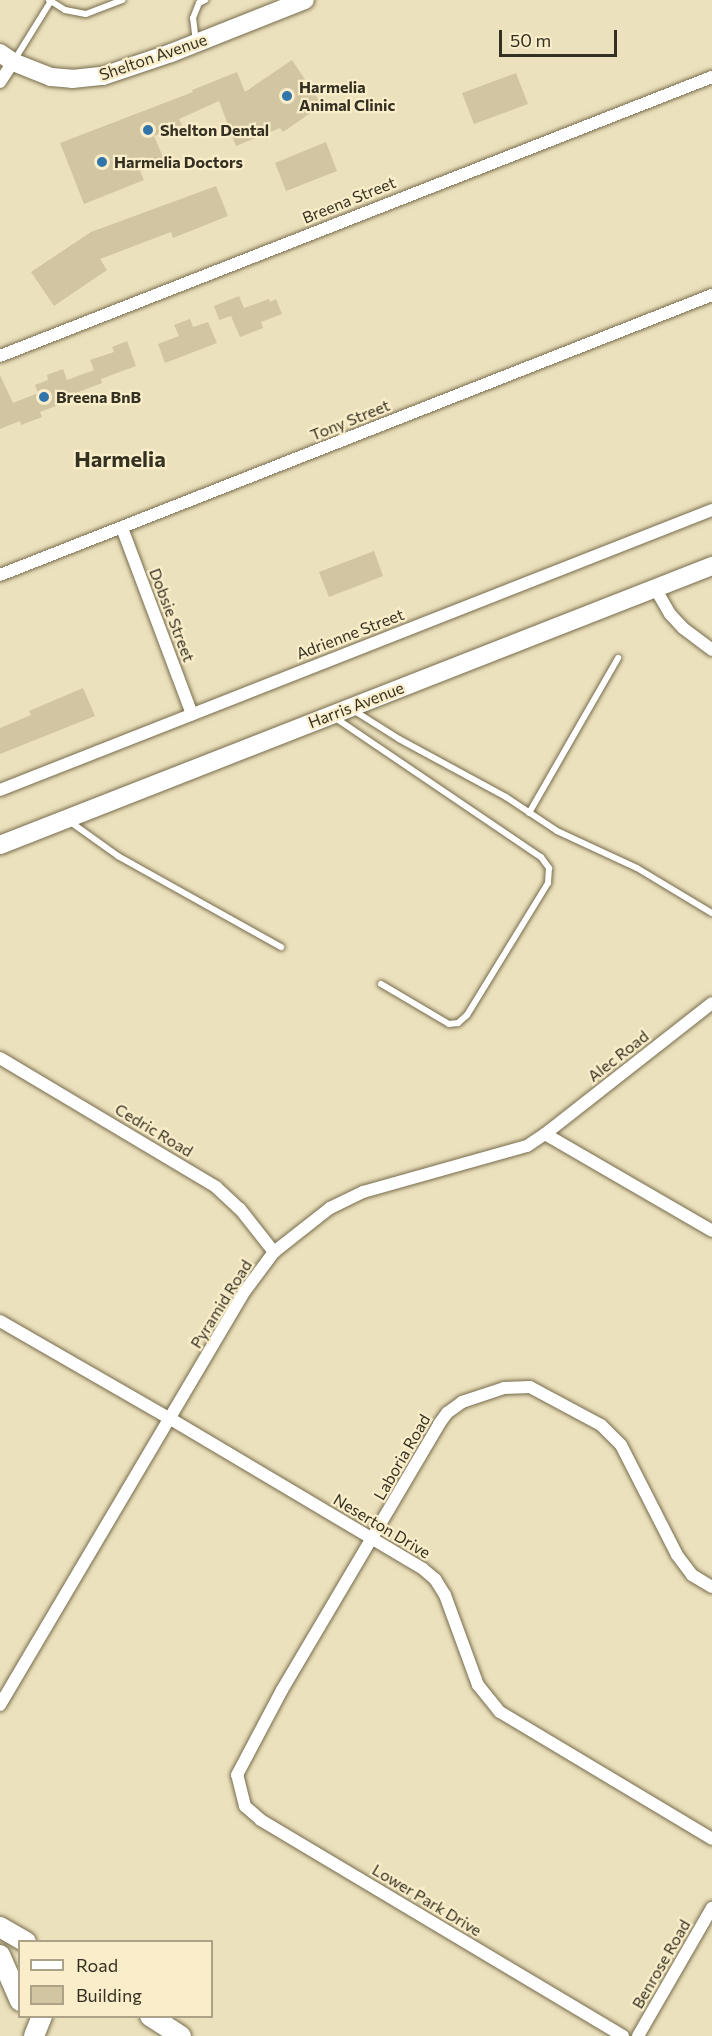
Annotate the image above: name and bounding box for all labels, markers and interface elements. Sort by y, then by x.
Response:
scale bar [502,18,620,56]
text: 50 m [510,29,551,51]
street label: Shelton Avenue [97,30,209,84]
place label: Harmelia Animal Clinic [299,77,395,115]
marker: Harmelia Animal Clinic [280,89,294,103]
place label: Shelton Dental [160,120,269,140]
marker: Shelton Dental [141,123,155,137]
place label: Harmelia Doctors [114,152,243,172]
marker: Harmelia Doctors [95,155,109,169]
street label: Breena Street [299,173,399,227]
place label: Breena BnB [56,387,141,407]
marker: Breena BnB [37,390,51,404]
street label: Tony Street [307,395,393,445]
district label: Harmelia [74,446,166,472]
street label: Dobsie Street [145,565,199,665]
street label: Adrienne Street [293,605,407,663]
street label: Harris Avenue [305,678,407,732]
street label: Alec Road [584,1026,652,1086]
street label: Cedric Road [112,1099,196,1161]
street label: Pyramid Road [186,1256,256,1352]
street label: Laboria Road [370,1411,434,1503]
street label: Neserton Drive [330,1490,434,1562]
street label: Lower Park Drive [369,1860,485,1940]
street label: Benrose Road [628,1916,694,2012]
legend [18,1940,213,2018]
text: Road [76,1954,118,1976]
text: Building [76,1984,142,2006]

